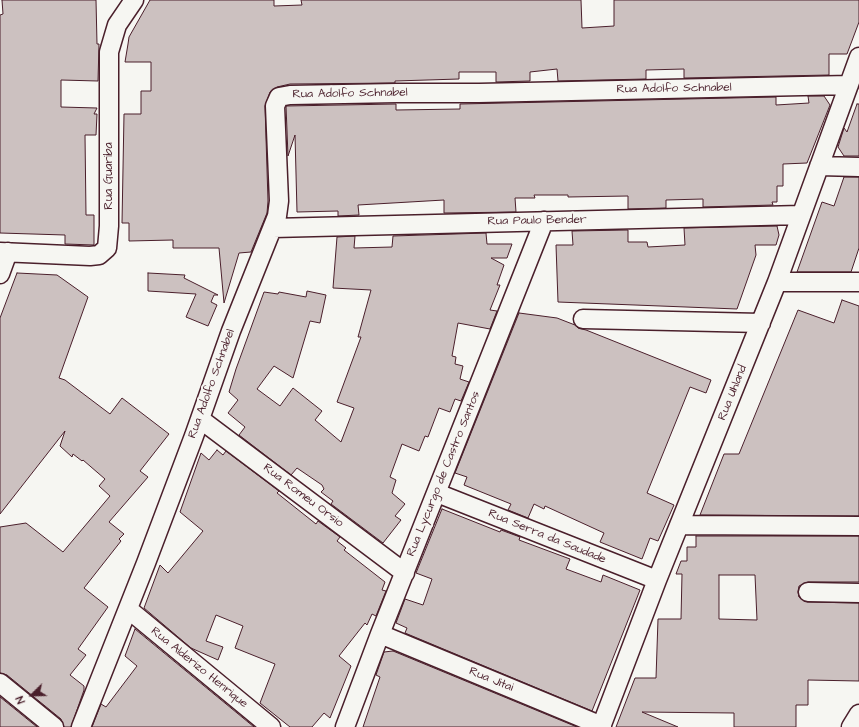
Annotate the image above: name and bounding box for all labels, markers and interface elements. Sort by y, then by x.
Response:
street label: Rua Adolfo Schnabel [616,81,732,97]
street label: Rua Adolfo Schnabel [292,86,408,102]
street label: Rua Guariba [102,142,116,210]
street label: Rua Paulo Bender [487,213,587,229]
street label: Rua Adolfo Schnabel [186,327,238,441]
street label: Rua Uhland [715,363,751,423]
street label: Rua Lycurgo de Castro Santos [404,389,484,559]
street label: Rua Romeu Orsio [260,461,346,531]
street label: Rua Serra da Saudade [486,507,608,567]
street label: Rua Alderizo Henrique [148,624,250,712]
street label: Rua Jitai [467,665,515,695]
north arrow [12,675,52,715]
text: N [12,694,29,706]

